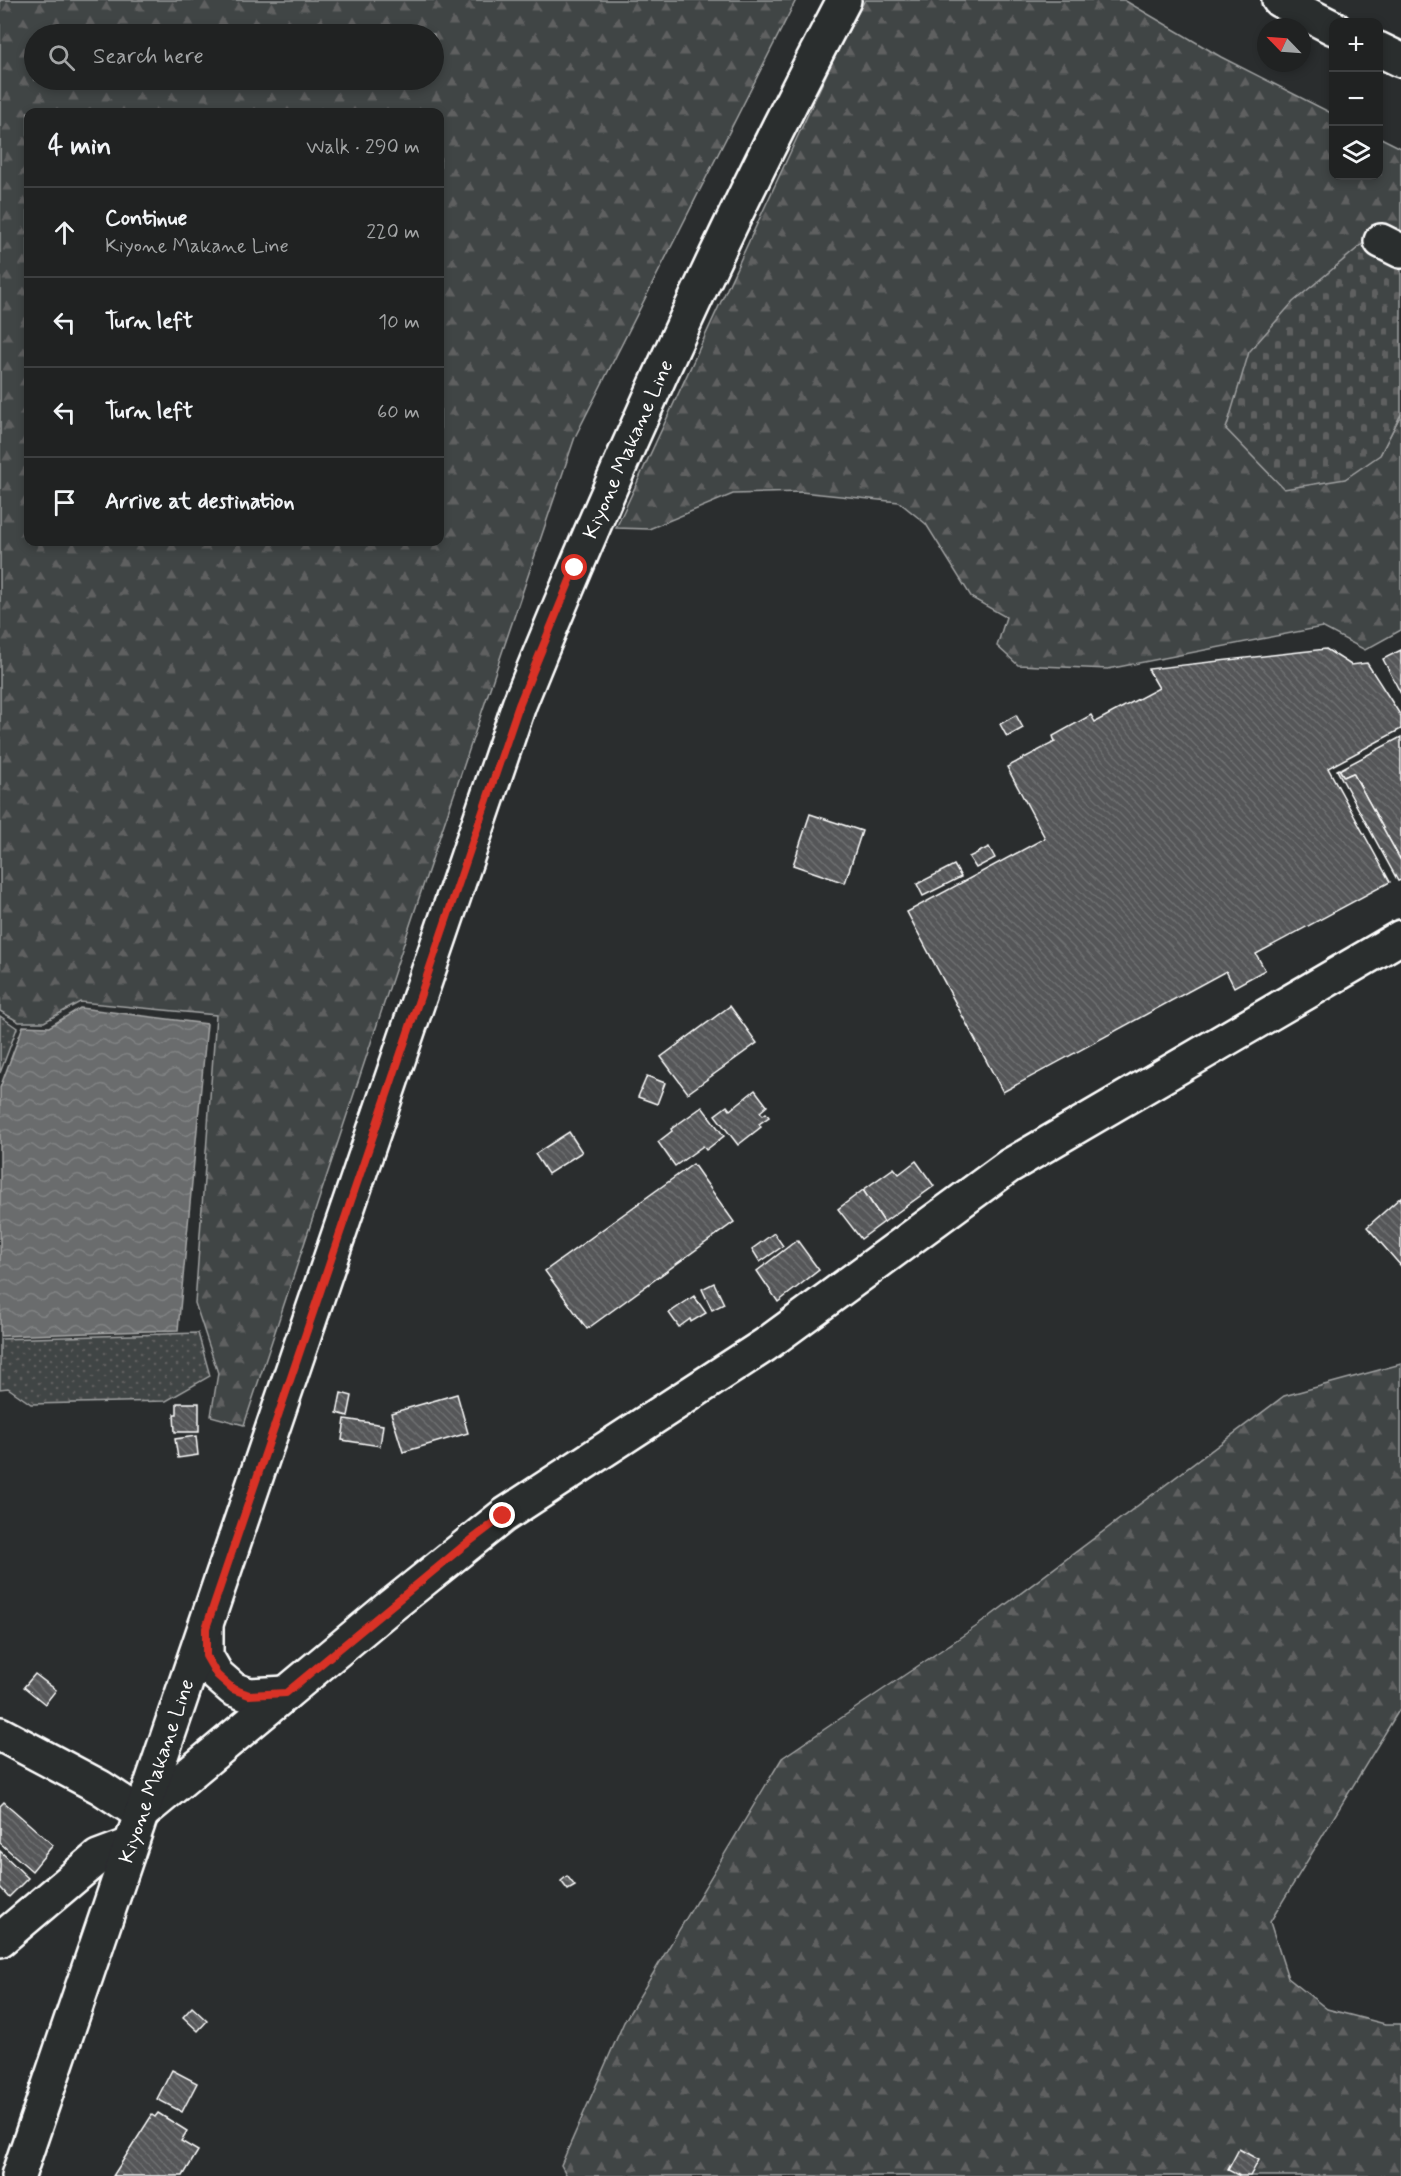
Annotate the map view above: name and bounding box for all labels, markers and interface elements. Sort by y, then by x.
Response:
north arrow [1257,18,1311,72]
map controls [1329,18,1383,180]
button: + [1329,18,1383,72]
search box [24,24,444,90]
icon: search [45,41,78,74]
text: Search here [93,43,204,71]
button: − [1329,72,1383,126]
button: layers [1329,126,1383,180]
text: 4 min [48,130,111,164]
text: Walk · 290 m [306,134,420,161]
text: Continue [105,205,187,233]
icon: ahead [48,216,81,249]
text: 220 m [366,219,420,246]
text: Kiyone Makane Line [105,233,289,260]
icon: left [48,306,81,339]
text: Turn left [105,308,193,336]
text: 10 m [378,309,420,336]
street label: Kiyone Makane Line [577,355,680,543]
icon: left [48,396,81,429]
text: Turn left [105,398,193,426]
text: 60 m [377,399,420,426]
icon: arrive [48,486,81,519]
text: Arrive at destination [105,488,295,516]
route start [561,554,587,580]
route end [489,1502,515,1528]
street label: Kiyone Makane Line [113,1675,201,1867]

